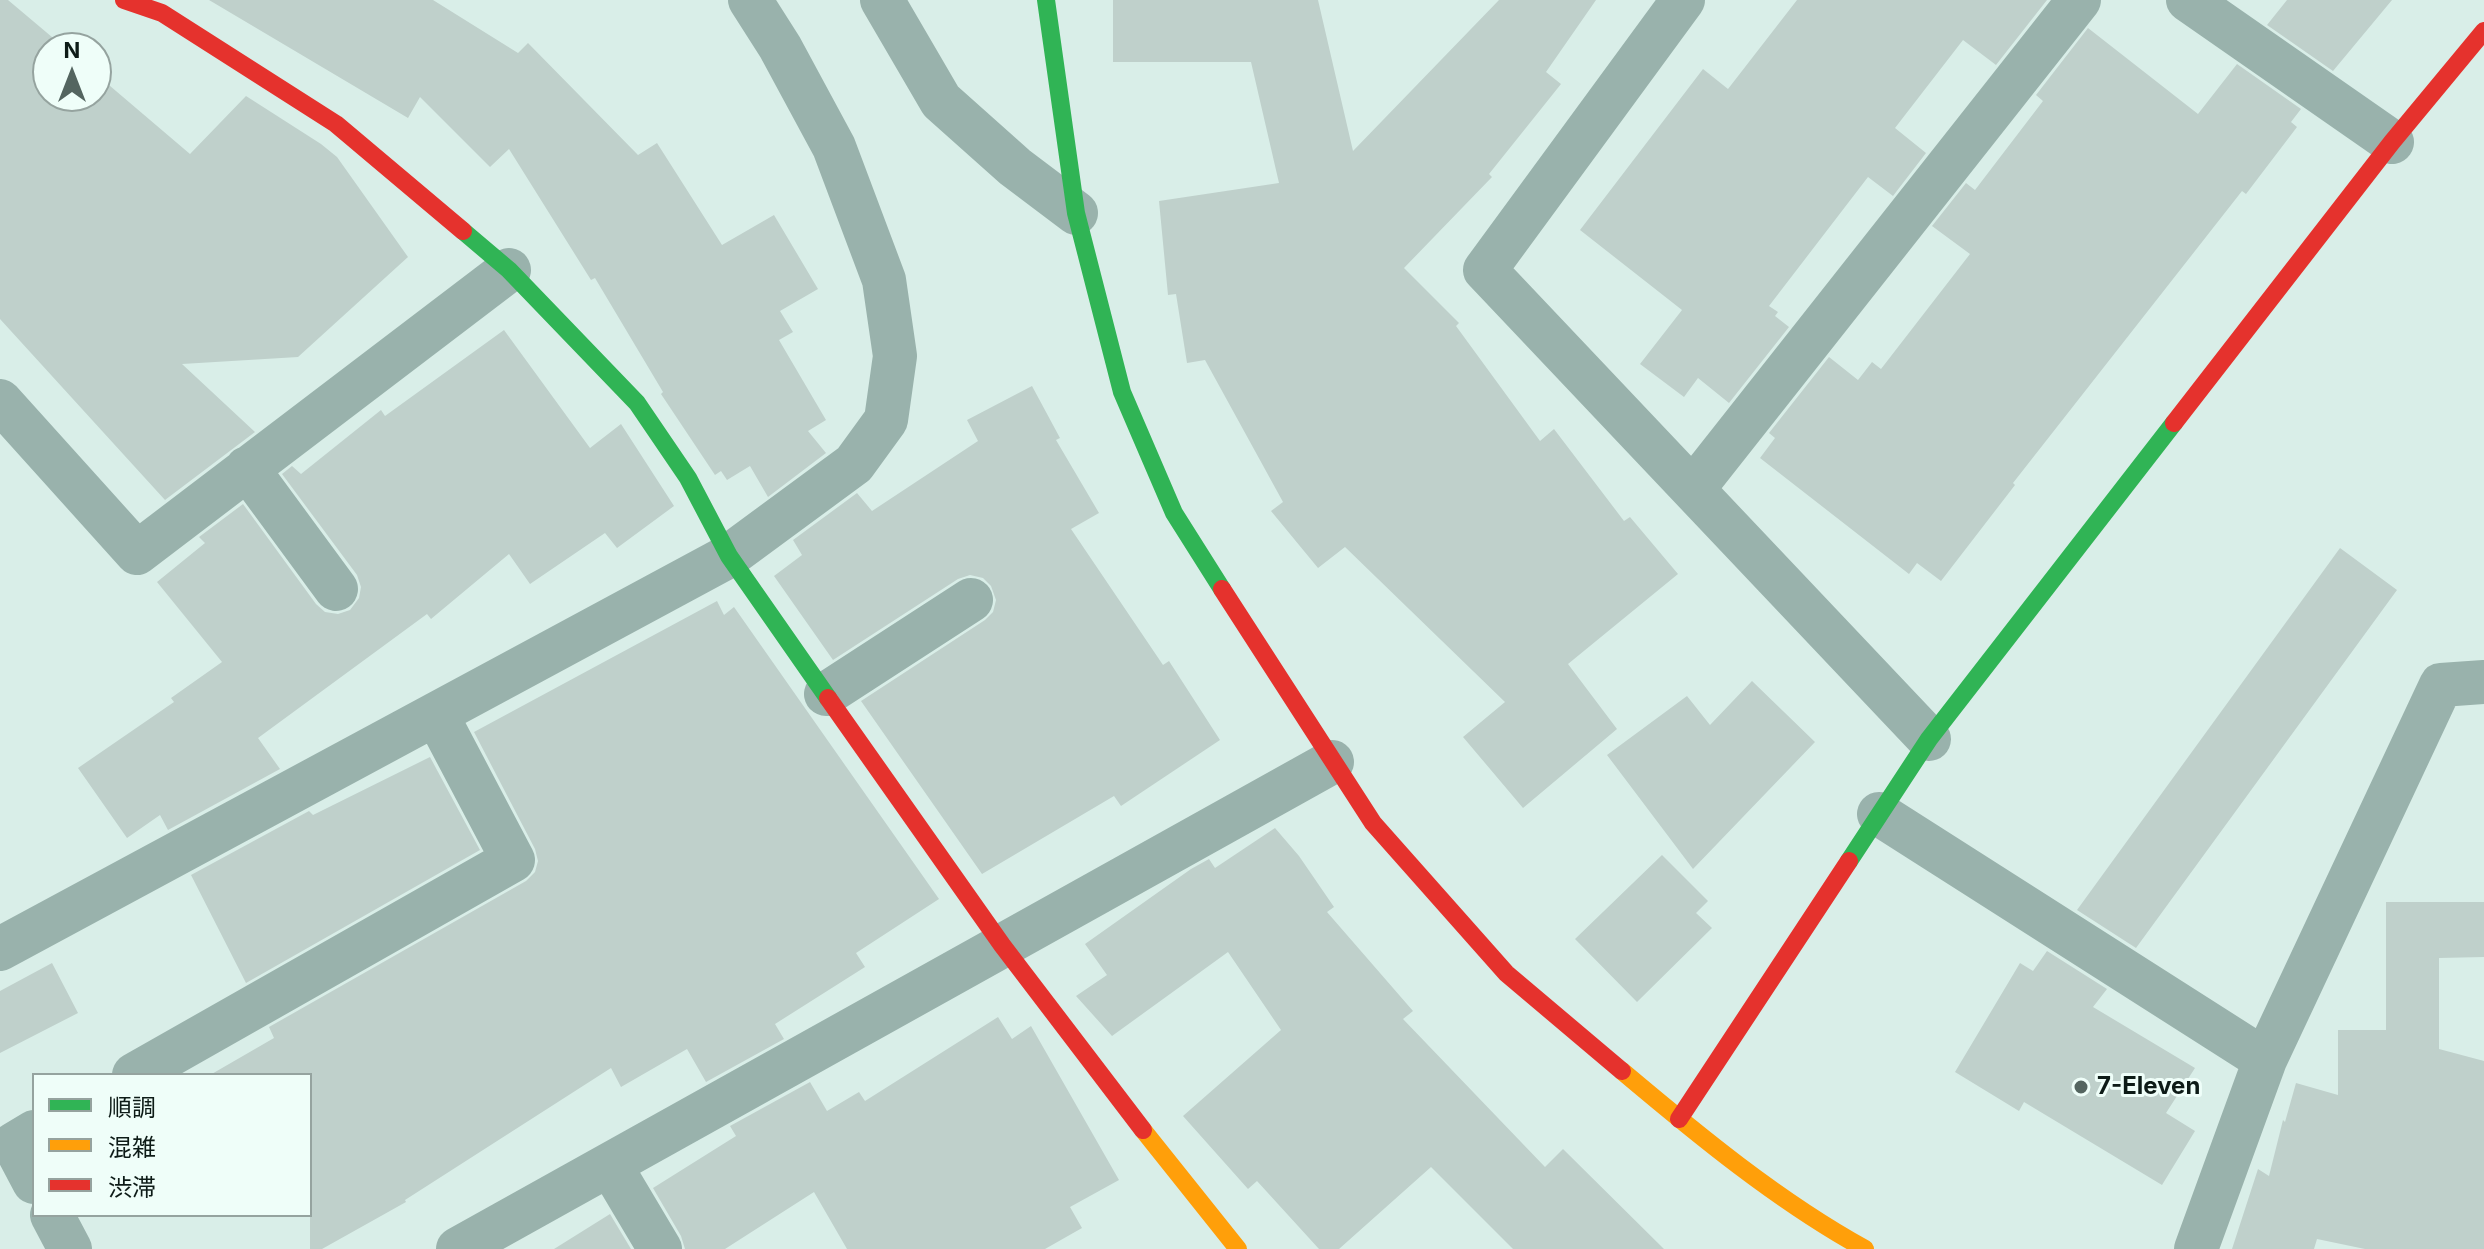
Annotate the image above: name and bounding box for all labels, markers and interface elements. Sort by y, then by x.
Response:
north arrow [32,32,112,112]
text: N [64,37,80,63]
legend [32,1073,312,1217]
place label: 7-Eleven [2097,1073,2200,1101]
marker: 7-Eleven [2072,1078,2090,1096]
text: 順調 [108,1093,156,1122]
text: 混雑 [108,1133,156,1162]
text: 渋滞 [108,1173,156,1202]

